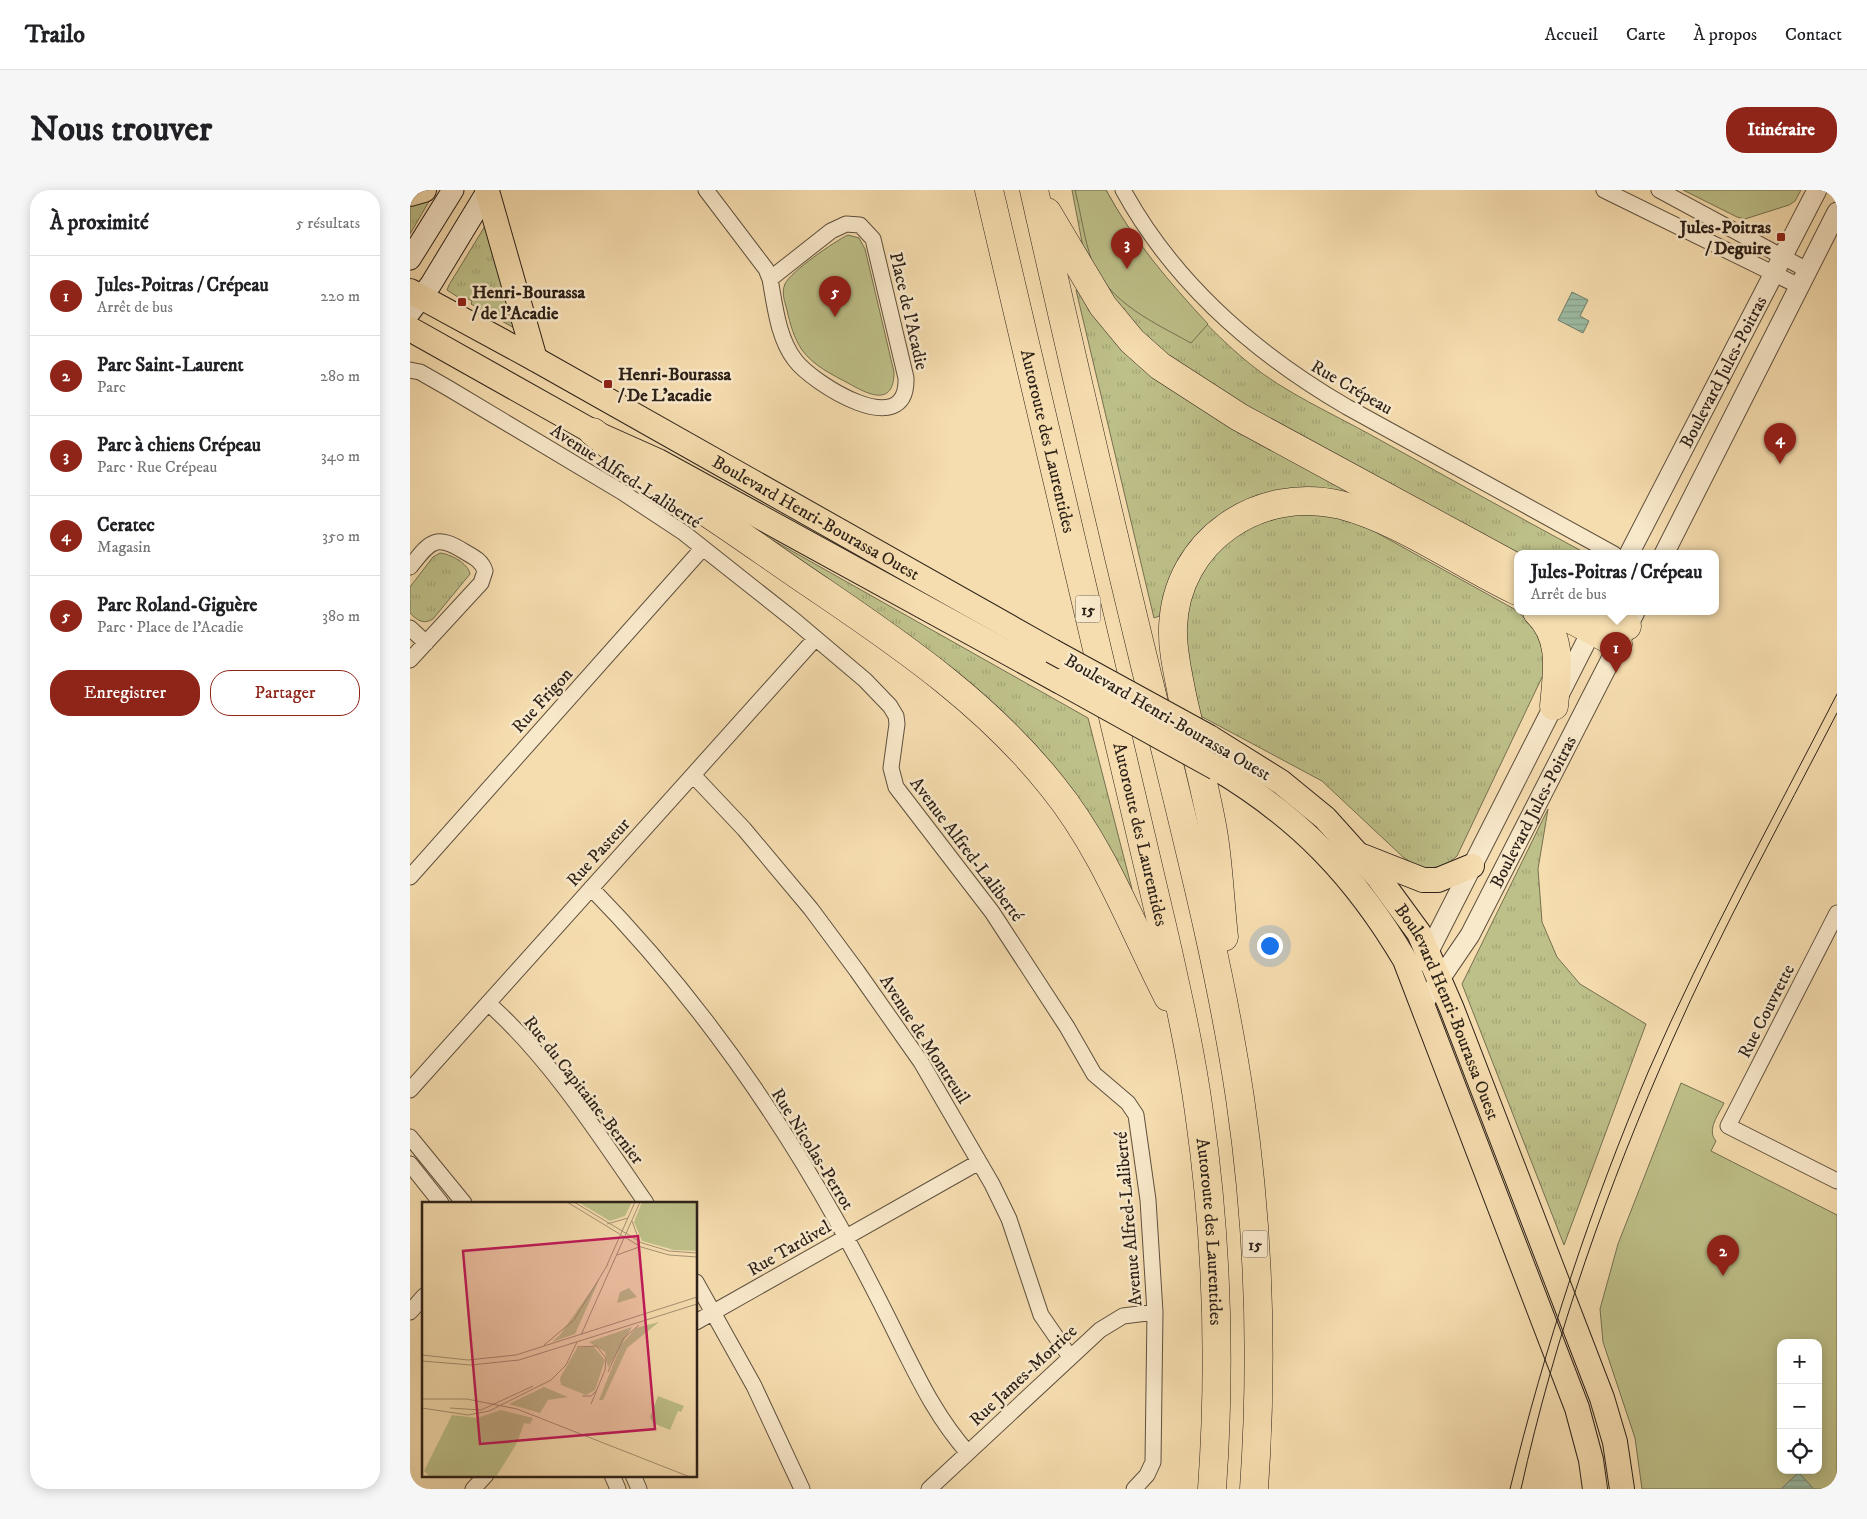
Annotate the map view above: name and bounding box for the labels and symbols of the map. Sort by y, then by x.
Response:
place label: Jules-Poitras / Deguire [1678,217,1772,260]
pin: 3 [1111,228,1143,269]
marker: Jules-Poitras / Deguire [1775,231,1787,243]
street label: Place de l'Acadie [884,250,932,372]
pin: 5 [819,276,851,317]
place label: Henri-Bourassa / de l'Acadie [471,282,586,325]
street label: Boulevard Jules-Poitras [1676,293,1772,452]
marker: Henri-Bourassa / de l'Acadie [456,296,468,308]
street label: Autoroute des Laurentides [1015,347,1079,535]
street label: Rue Crépeau [1307,356,1397,420]
place label: Henri-Bourassa / De L'acadie [617,364,732,407]
marker: Henri-Bourassa / De L'acadie [602,378,614,390]
street label: Avenue Alfred-Laliberté [546,420,705,534]
pin: 4 [1764,423,1796,464]
street label: Boulevard Henri-Bourassa Ouest [708,451,923,586]
road number: 15 [1076,596,1100,622]
pin: 1 [1600,632,1632,673]
street label: Boulevard Henri-Bourassa Ouest [1060,650,1275,786]
street label: Rue Frigon [508,663,578,738]
street label: Boulevard Jules-Poitras [1486,732,1582,892]
street label: Autoroute des Laurentides [1107,741,1172,929]
street label: Avenue Alfred-Laliberté [905,773,1028,927]
street label: Rue Pasteur [562,814,635,892]
street label: Boulevard Henri-Bourassa Ouest [1389,900,1504,1124]
your location [1257,933,1283,959]
street label: Rue Couvrette [1734,961,1800,1062]
street label: Avenue de Montreuil [874,971,974,1108]
street label: Rue du Capitaine-Bernier [518,1012,648,1170]
street label: Rue Nicolas-Perrot [766,1085,859,1215]
street label: Avenue Alfred-Laliberté [1110,1130,1148,1307]
street label: Autoroute des Laurentides [1191,1137,1226,1326]
inset map [422,1202,698,1476]
street label: Rue Tardivel [744,1216,836,1282]
road number: 15 [1242,1230,1268,1258]
pin: 2 [1707,1235,1739,1276]
street label: Rue James-Morrice [965,1320,1082,1431]

